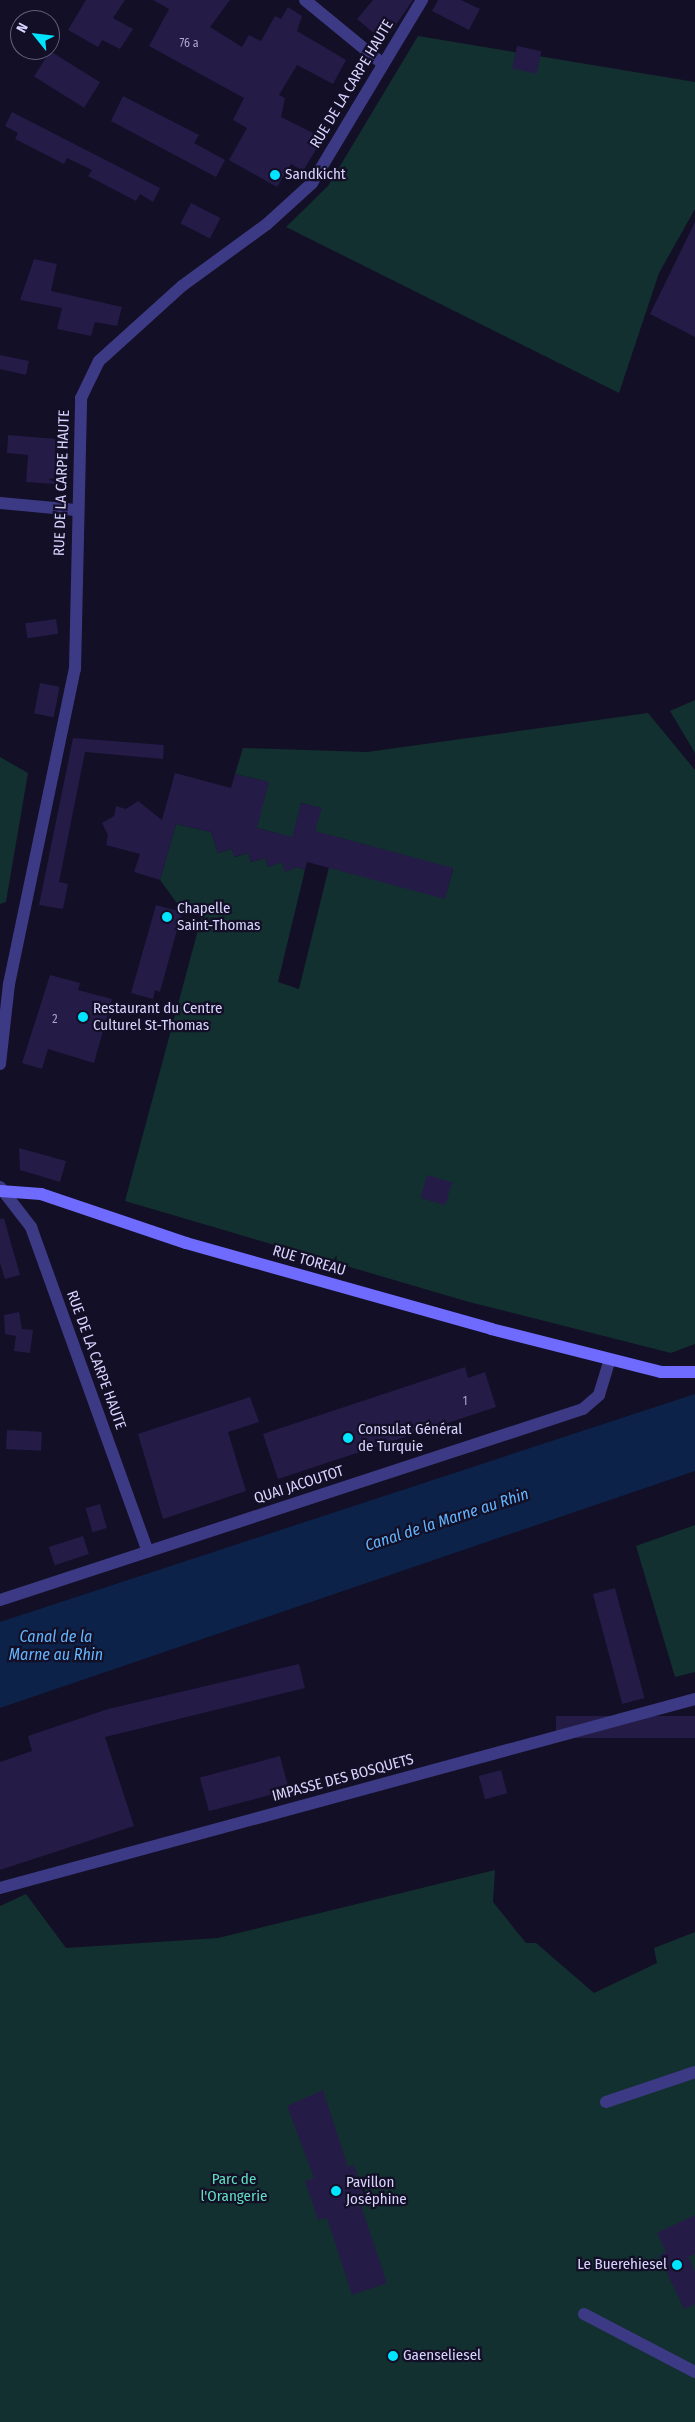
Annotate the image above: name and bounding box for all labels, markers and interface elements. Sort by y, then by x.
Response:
north arrow [10,10,60,60]
street label: RUE DE LA CARPE HAUTE [307,17,397,151]
text: N [13,20,32,36]
house number: 76 a [179,37,199,51]
place label: Sandkicht [285,166,346,184]
marker: Sandkicht [269,169,281,181]
street label: RUE DE LA CARPE HAUTE [50,409,74,557]
place label: Chapelle Saint-Thomas [177,899,260,934]
marker: Chapelle Saint-Thomas [161,911,173,923]
place label: Restaurant du Centre Culturel St-Thomas [93,999,222,1034]
marker: Restaurant du Centre Culturel St-Thomas [77,1011,89,1023]
house number: 2 [52,1013,58,1027]
street label: RUE TOREAU [270,1242,348,1280]
street label: RUE DE LA CARPE HAUTE [62,1288,130,1432]
house number: 1 [463,1395,467,1409]
place label: Consulat Général de Turquie [358,1420,462,1455]
marker: Consulat Général de Turquie [342,1432,354,1444]
street label: QUAI JACOUTOT [252,1462,346,1508]
water label: Canal de la Marne au Rhin [363,1484,531,1556]
water label: Canal de la Marne au Rhin [9,1627,103,1665]
street label: IMPASSE DES BOSQUETS [270,1750,416,1806]
park label: Parc de l'Orangerie [201,2170,267,2205]
place label: Pavillon Joséphine [346,2173,407,2208]
marker: Pavillon Joséphine [330,2185,342,2197]
place label: Le Buerehiesel [577,2256,667,2274]
marker: Le Buerehiesel [671,2259,683,2271]
place label: Gaenseliesel [403,2347,481,2365]
marker: Gaenseliesel [387,2350,399,2362]

